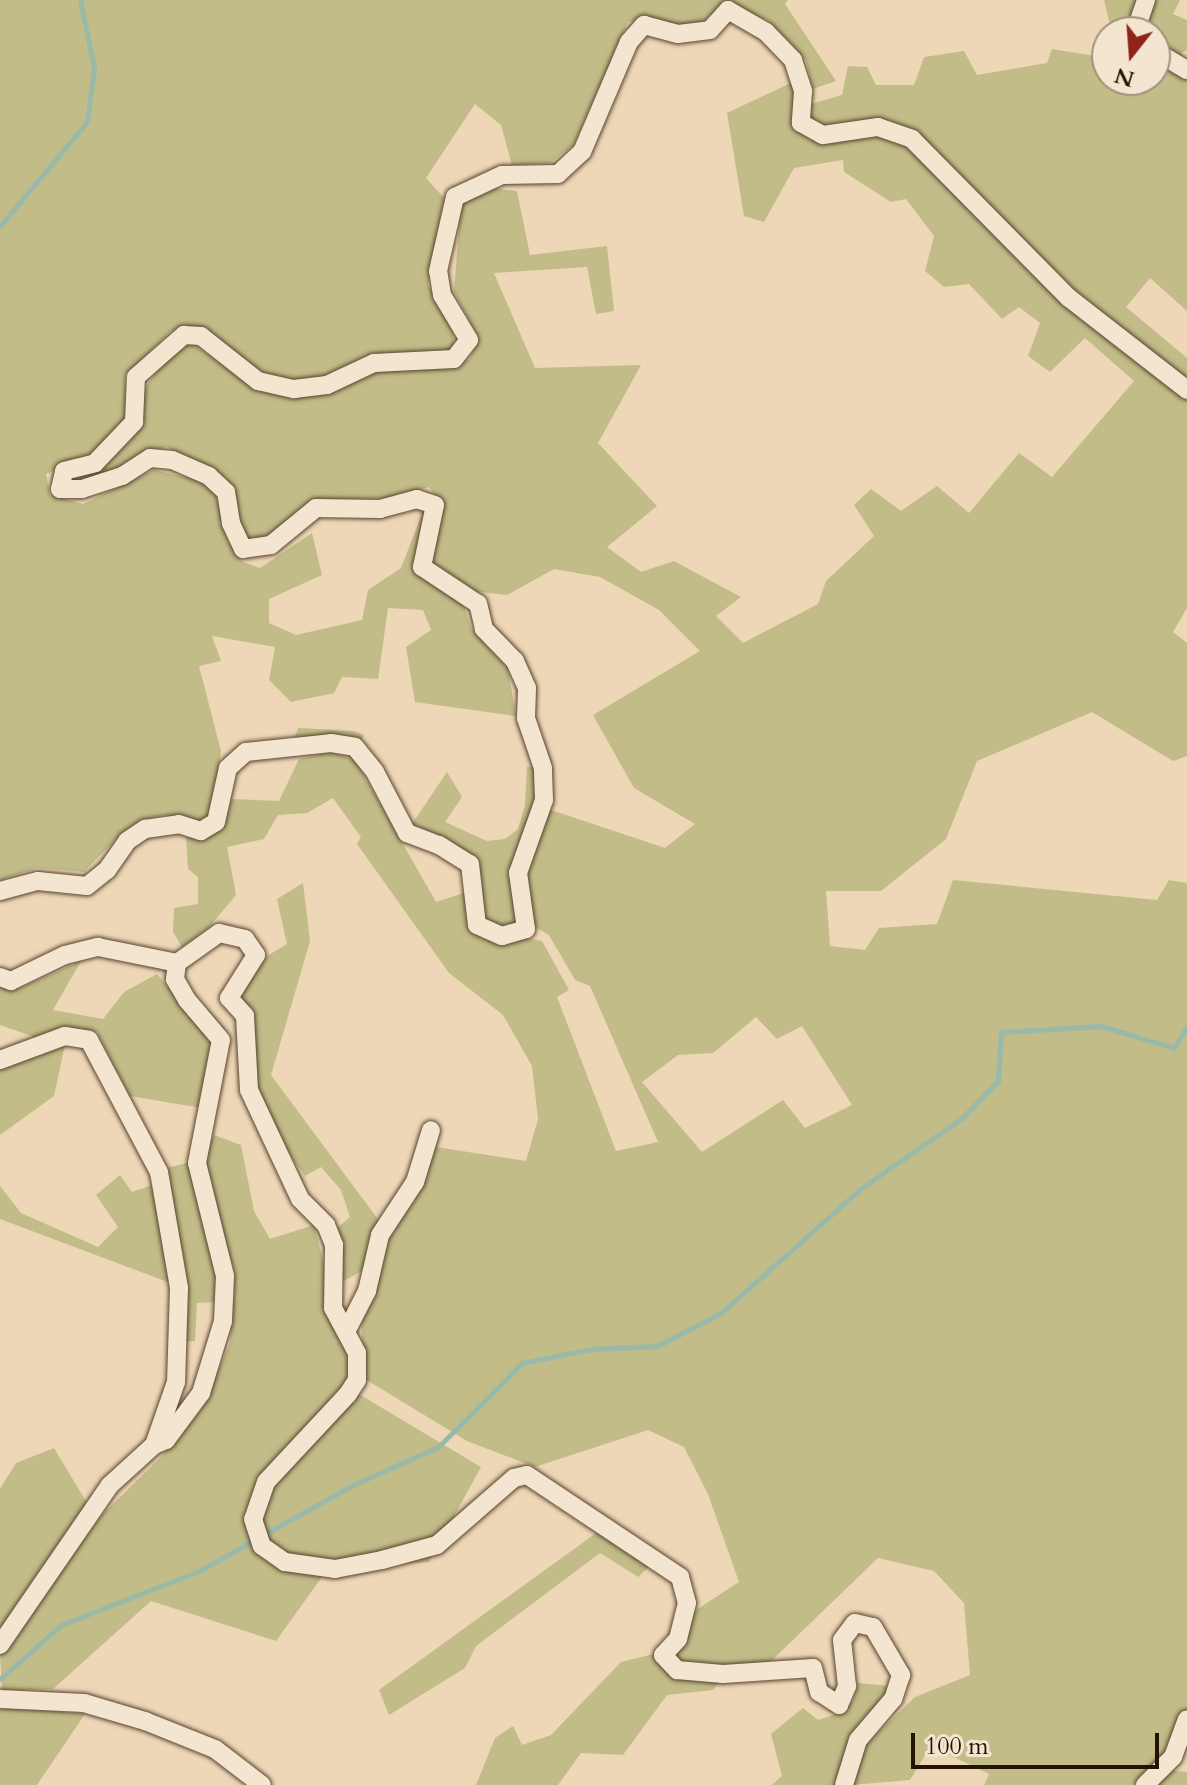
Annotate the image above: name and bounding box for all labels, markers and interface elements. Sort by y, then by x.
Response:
north arrow [1091,16,1171,96]
text: N [1111,60,1138,94]
scale bar [915,1717,1163,1767]
text: 100 m [925,1730,989,1763]

